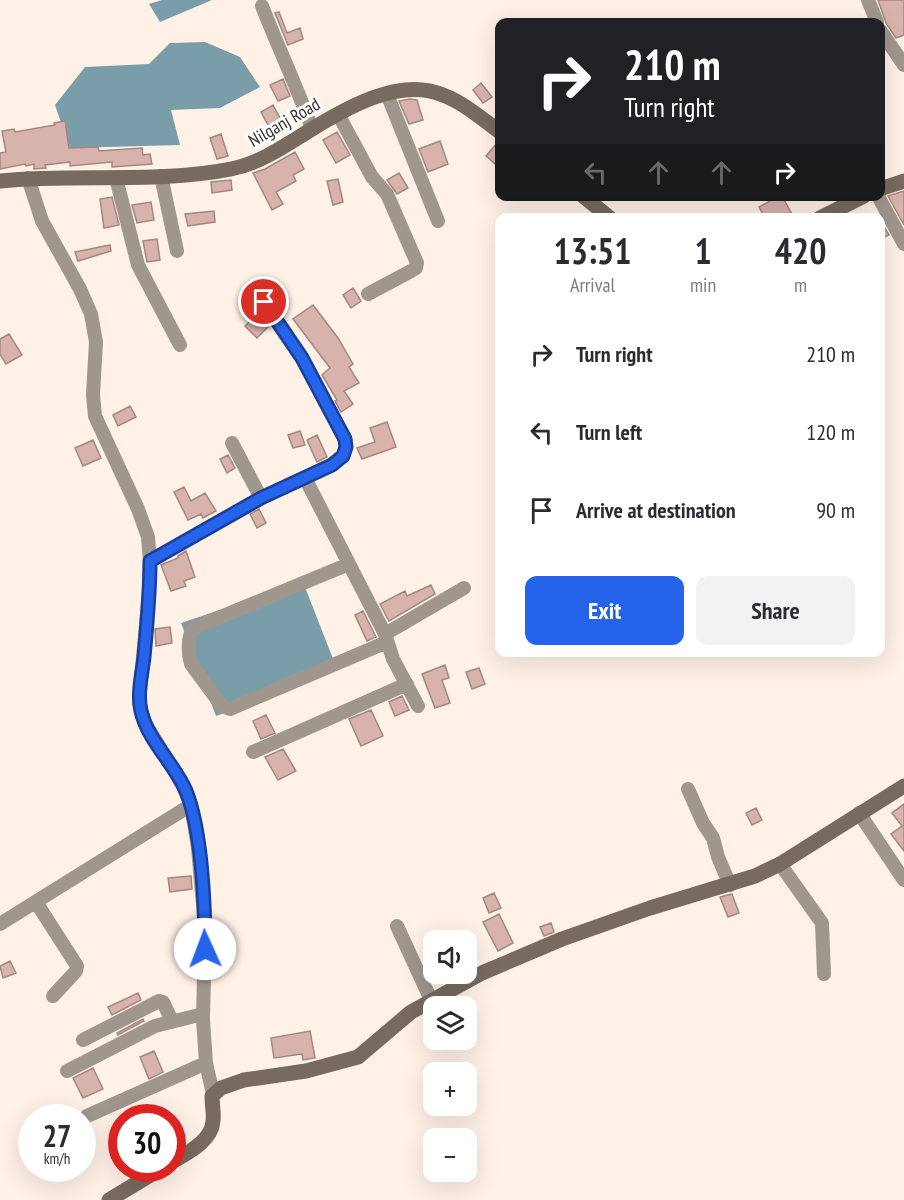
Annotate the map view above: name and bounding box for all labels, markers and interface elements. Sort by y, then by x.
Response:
text: 210 m [624,37,721,92]
icon: right [525,42,603,120]
text: Turn right [624,90,715,124]
street label: Nilganj Road [244,92,324,152]
icon: left [579,156,612,189]
icon: ahead [642,156,675,189]
icon: ahead [705,156,738,189]
icon: right [768,156,801,189]
text: 13:51 [554,227,631,274]
text: 1 [694,227,712,274]
text: 420 [775,227,826,274]
text: Arrival [570,272,615,298]
text: min [690,272,716,298]
text: m [794,272,807,298]
pin [238,276,289,327]
icon: arrive [247,285,280,318]
icon: right [525,338,558,371]
text: Turn right [576,340,653,368]
text: 210 m [806,340,855,368]
icon: left [525,416,558,449]
text: Turn left [576,418,642,446]
text: 120 m [806,418,855,446]
icon: arrive [525,494,558,527]
text: Arrive at destination [576,496,736,524]
text: 90 m [816,496,855,524]
button: Exit [525,576,684,645]
button: Share [696,576,855,645]
position arrow [173,917,237,981]
map controls [423,930,477,1182]
button: sound [423,930,477,984]
button: layers [423,996,477,1050]
button: + [423,1062,477,1116]
speed limit sign: 30 [108,1104,186,1182]
text: 27 [43,1116,71,1155]
button: − [423,1128,477,1182]
text: km/h [44,1149,70,1168]

